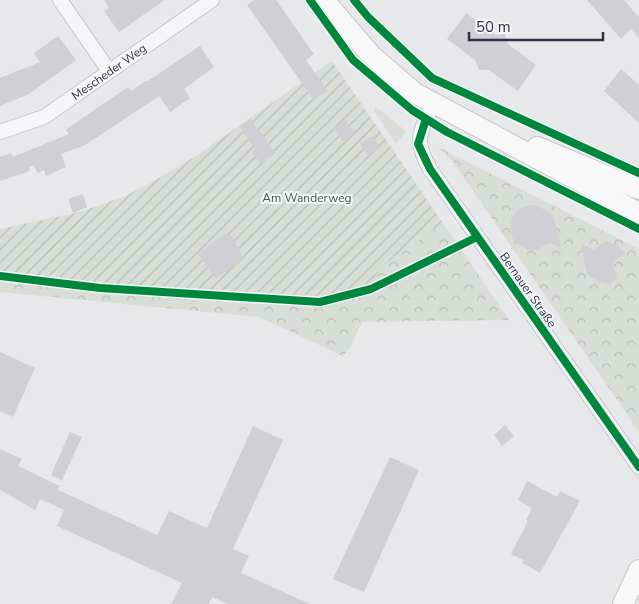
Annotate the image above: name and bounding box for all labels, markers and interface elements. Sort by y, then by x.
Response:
scale bar [469,10,603,42]
text: 50 m [476,17,511,37]
street label: Mescheder Weg [68,40,150,104]
park label: Am Wanderweg [262,190,352,206]
street label: Bernauer Straße [496,249,560,331]

